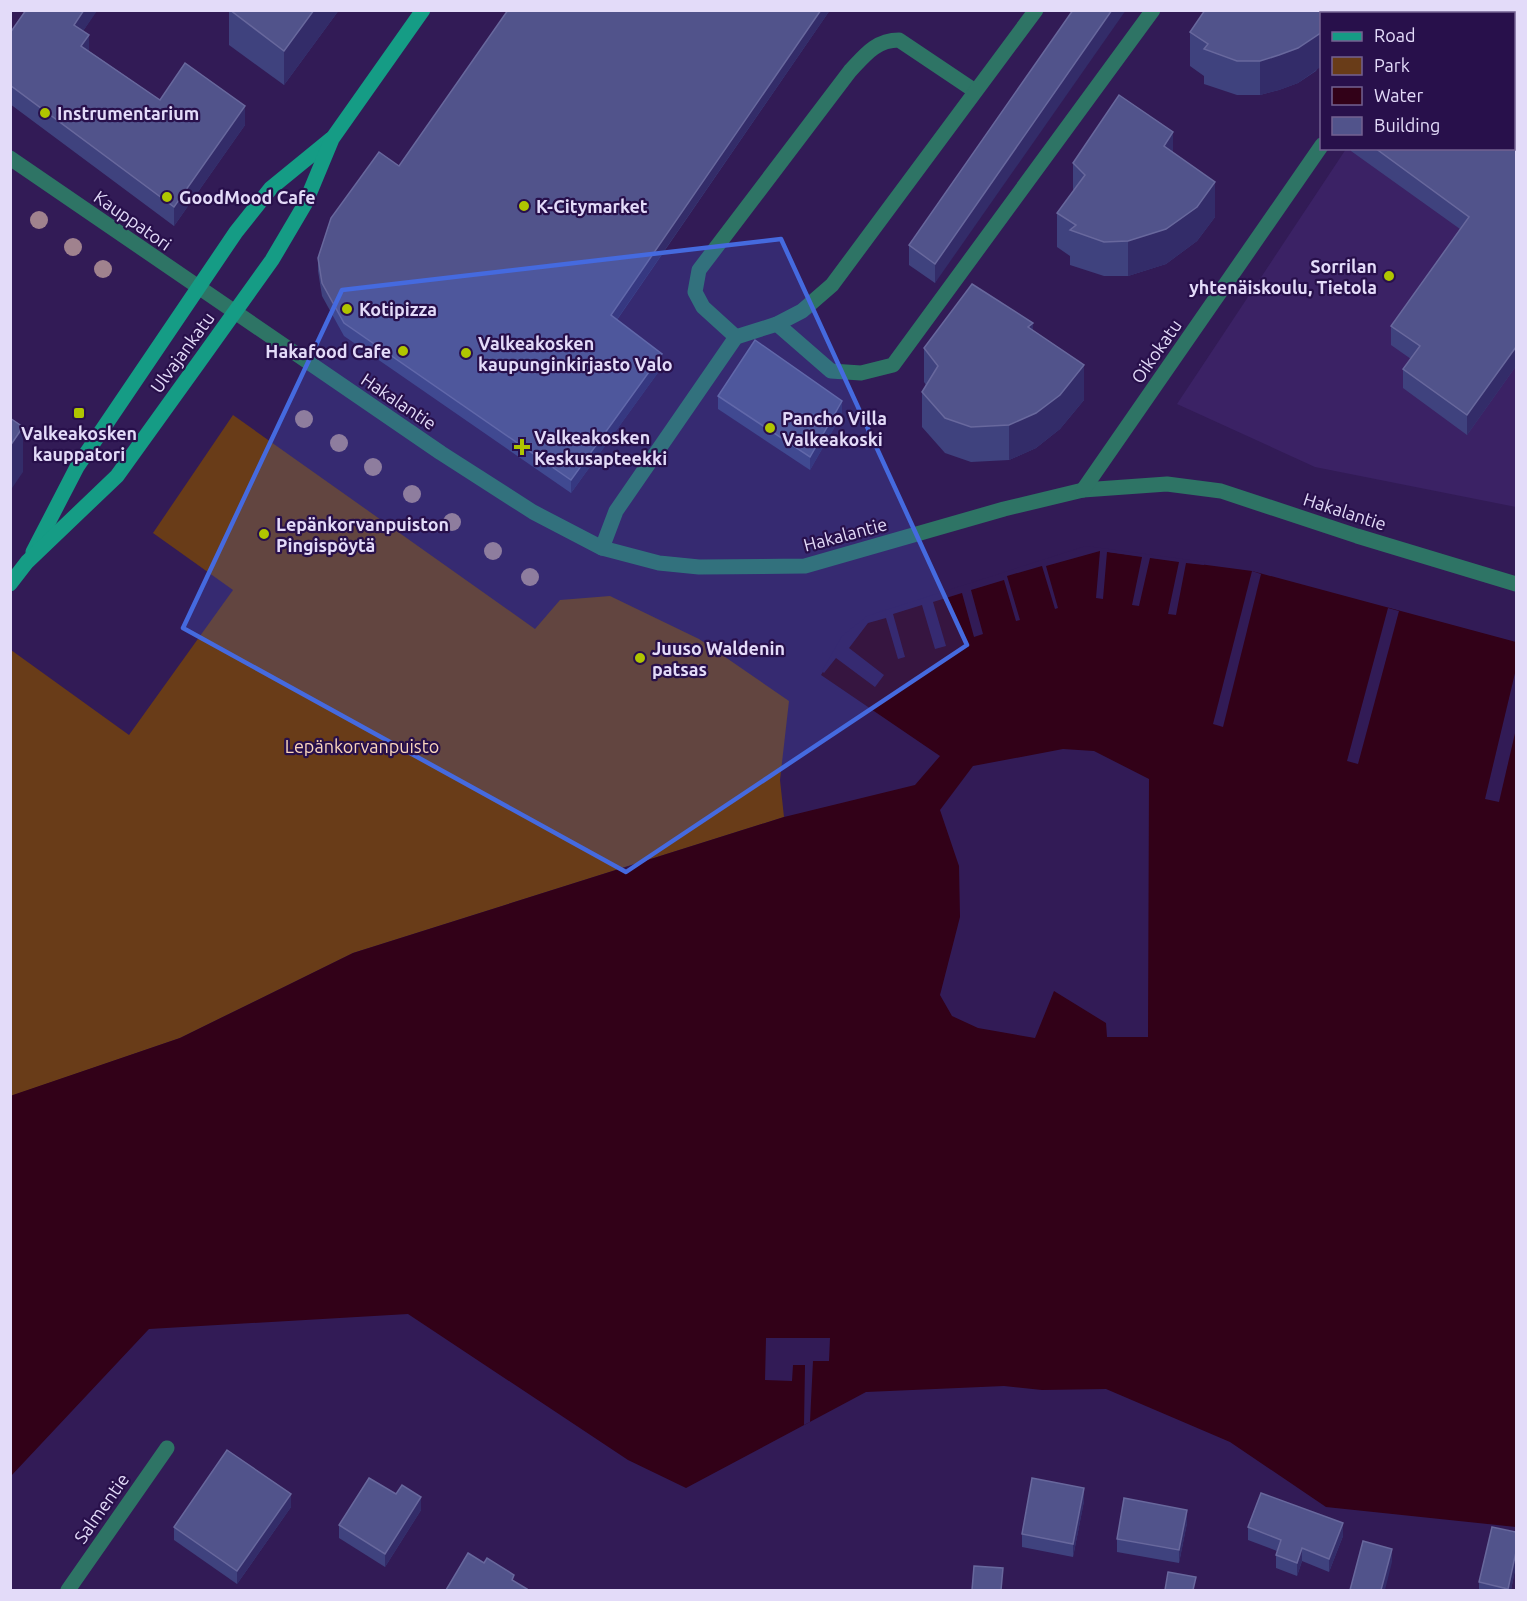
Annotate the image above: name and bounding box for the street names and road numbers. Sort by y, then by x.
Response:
street label: Kauppatori [91,186,175,254]
street label: Ulvajankatu [146,308,218,396]
street label: Oikokatu [1127,315,1185,387]
street label: Hakalantie [358,369,440,433]
street label: Hakalantie [1301,488,1389,534]
street label: Hakalantie [801,513,889,555]
street label: Salmentie [70,1469,132,1547]

